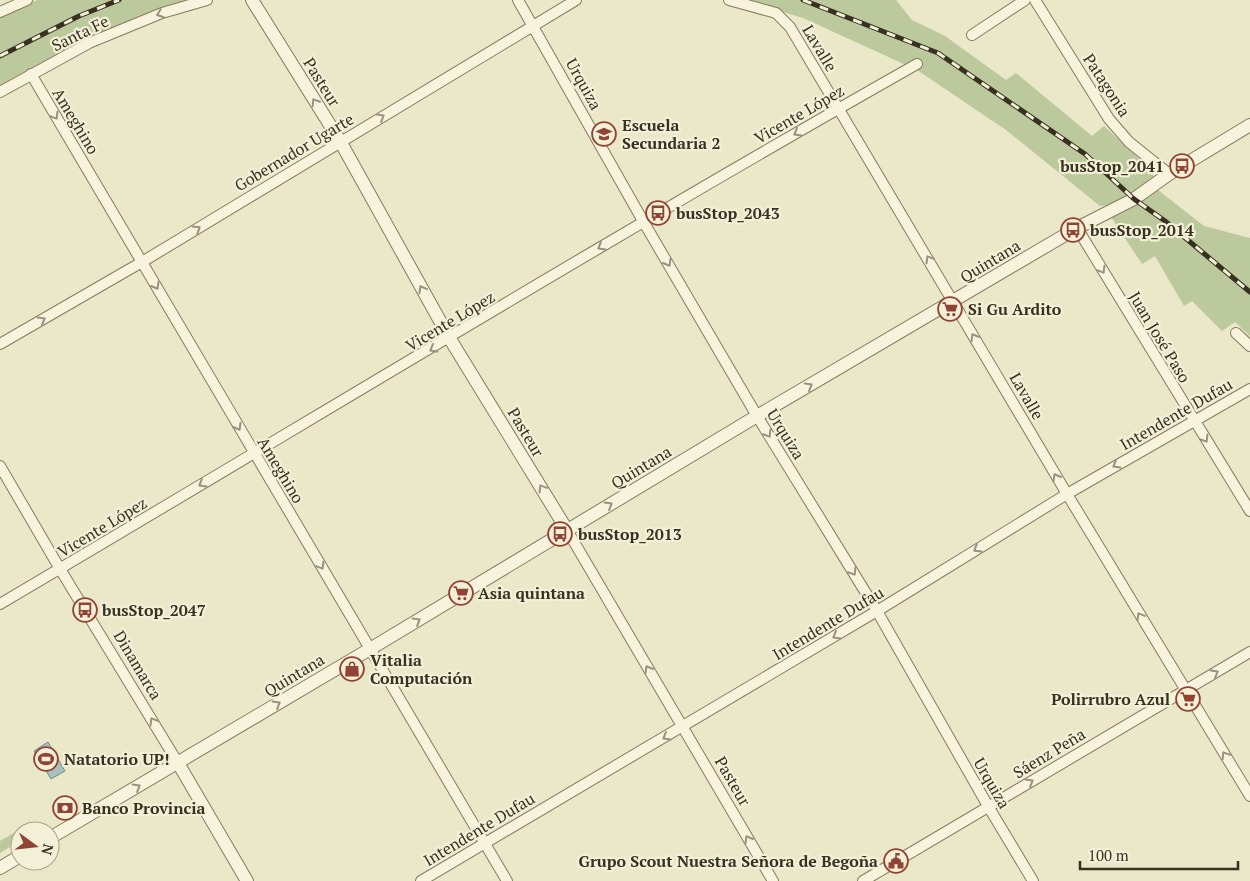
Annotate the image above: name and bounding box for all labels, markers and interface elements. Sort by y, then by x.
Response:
one-way arrow [156,8,165,18]
street label: Santa Fe [48,10,112,56]
street label: Lavalle [798,21,842,75]
street label: Patagonia [1078,49,1136,121]
street label: Pasteur [298,53,346,111]
street label: Urquiza [561,54,607,114]
street label: Vicente López [750,79,848,149]
street label: Ameghino [48,84,105,158]
one-way arrow [312,99,322,108]
street label: Gobernador Ugarte [230,108,358,196]
one-way arrow [49,111,59,120]
one-way arrow [376,113,385,123]
place label: Escuela Secundaria 2 [622,114,721,154]
school or university icon: Escuela Secundaria 2 [591,121,617,147]
one-way arrow [793,126,802,136]
bus stop icon: busStop_2041 [1169,153,1195,179]
place label: busStop_2041 [1059,155,1164,177]
bus stop icon: busStop_2043 [645,200,671,226]
place label: busStop_2043 [675,202,780,224]
bus stop icon: busStop_2014 [1060,217,1086,243]
place label: busStop_2014 [1089,219,1194,241]
one-way arrow [192,225,201,235]
street label: Quintana [956,234,1024,288]
one-way arrow [598,240,607,250]
one-way arrow [925,256,935,265]
one-way arrow [661,258,671,267]
one-way arrow [1096,264,1106,273]
one-way arrow [150,281,160,290]
one-way arrow [418,285,428,294]
street label: Vicente López [401,286,499,356]
street label: Juan José Paso [1124,287,1196,387]
supermarket icon: Si Gu Ardito [937,296,963,322]
place label: Si Gu Ardito [968,298,1062,320]
one-way arrow [37,316,46,326]
one-way arrow [971,333,981,342]
one-way arrow [429,342,438,352]
street label: Lavalle [1005,369,1049,423]
street label: Intendente Dufau [1116,373,1236,455]
one-way arrow [803,382,812,392]
street label: Pasteur [503,403,550,461]
street label: Urquiza [762,405,810,463]
one-way arrow [231,421,241,430]
one-way arrow [761,428,771,437]
street label: Ameghino [253,433,310,507]
one-way arrow [1198,433,1208,442]
street label: Quintana [607,440,675,494]
one-way arrow [1113,459,1122,469]
one-way arrow [1053,473,1063,482]
one-way arrow [198,478,207,488]
one-way arrow [538,485,548,494]
street label: Vicente López [53,492,151,562]
one-way arrow [603,501,612,511]
bus stop icon: busStop_2013 [547,521,573,547]
place label: busStop_2013 [577,523,682,545]
one-way arrow [974,543,983,552]
one-way arrow [314,561,324,570]
one-way arrow [847,566,857,575]
supermarket icon: Asia quintana [448,580,474,606]
street label: Intendente Dufau [768,581,888,665]
place label: Asia quintana [478,582,585,604]
bus stop icon: busStop_2047 [72,597,98,623]
place label: busStop_2047 [101,599,206,621]
one-way arrow [1137,612,1147,621]
one-way arrow [411,618,420,628]
street label: Dinamarca [109,626,167,704]
one-way arrow [832,629,841,639]
street label: Quintana [260,648,328,702]
place label: Vitalia Computación [370,649,473,689]
shop icon: Vitalia Computación [339,656,365,682]
one-way arrow [645,665,655,674]
one-way arrow [1209,669,1218,679]
supermarket icon: Polirrubro Azul [1175,686,1201,712]
place label: Polirrubro Azul [1051,688,1170,710]
one-way arrow [272,701,281,711]
one-way arrow [149,717,159,726]
street label: Sáenz Peña [1009,723,1089,783]
one-way arrow [662,730,671,740]
sports icon: Natatorio UP! [33,746,59,772]
place label: Natatorio UP! [64,748,169,770]
one-way arrow [1221,751,1231,760]
street label: Pasteur [710,752,756,811]
street label: Urquiza [969,753,1015,813]
one-way arrow [1024,778,1033,788]
one-way arrow [132,783,141,793]
street label: Intendente Dufau [419,787,539,871]
bank icon: Banco Provincia [52,795,78,821]
place label: Banco Provincia [82,797,206,819]
north arrow [10,821,60,871]
one-way arrow [745,835,755,844]
scale bar [1080,838,1238,870]
text: N [37,842,59,857]
text: 100 m [1088,845,1129,865]
public building icon: Grupo Scout Nuestra Señora de Begoña [883,848,909,874]
place label: Grupo Scout Nuestra Señora de Begoña [579,850,878,872]

